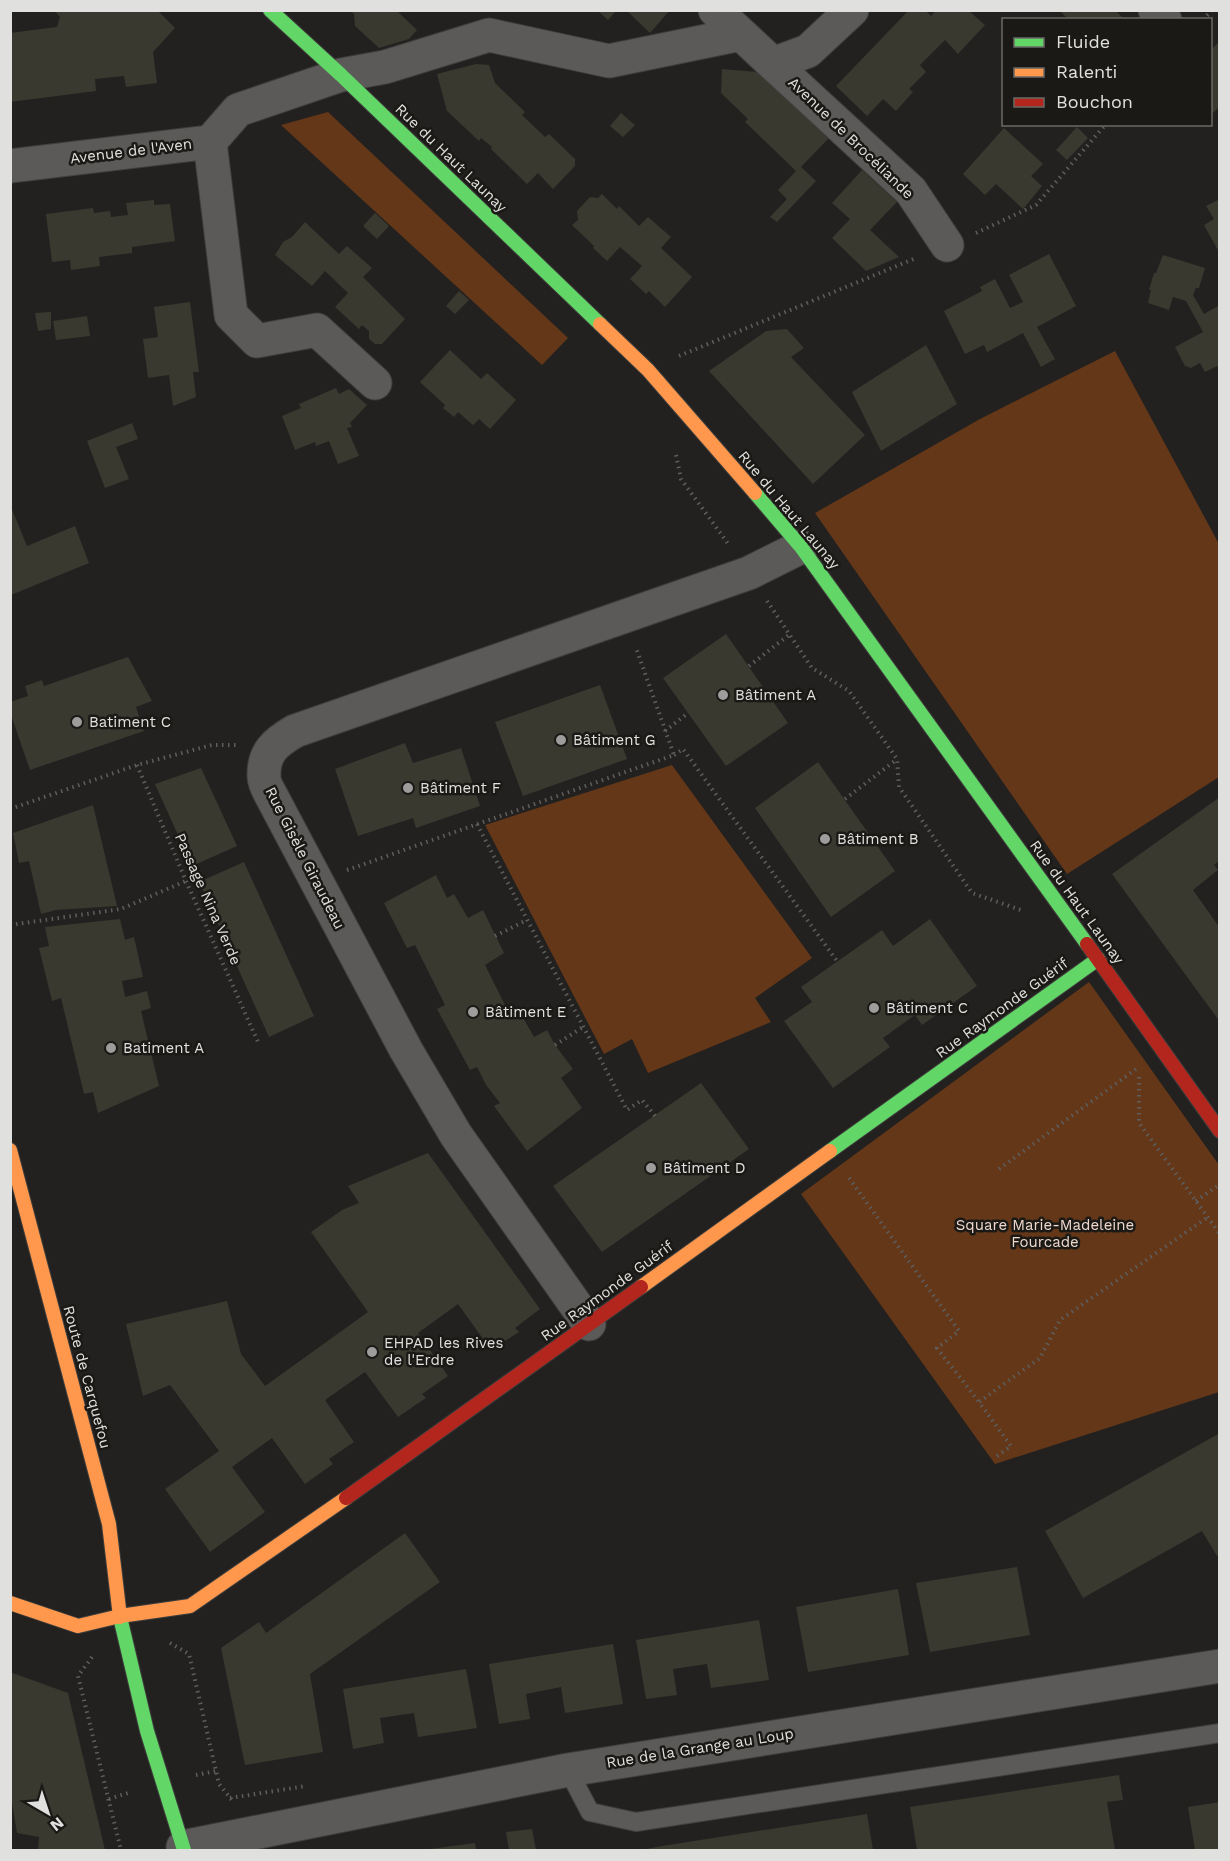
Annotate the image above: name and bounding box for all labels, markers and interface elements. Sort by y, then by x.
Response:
legend [1002,18,1212,126]
text: Fluide [1056,31,1110,52]
text: Ralenti [1056,61,1117,82]
street label: Avenue de Brocéliande [785,73,917,203]
text: Bouchon [1056,91,1133,112]
street label: Rue du Haut Launay [391,100,511,216]
street label: Avenue de l'Aven [69,135,193,167]
street label: Rue du Haut Launay [734,447,844,573]
place label: Bâtiment A [735,686,816,704]
marker: Bâtiment A [716,688,730,702]
place label: Batiment C [89,713,171,731]
marker: Batiment C [70,715,84,729]
place label: Bâtiment G [573,731,656,749]
marker: Bâtiment G [554,733,568,747]
place label: Bâtiment F [420,779,501,797]
marker: Bâtiment F [401,781,415,795]
street label: Rue Gisèle Giraudeau [261,784,349,932]
street label: Passage Nina Verde [171,830,245,968]
place label: Bâtiment B [837,830,919,848]
marker: Bâtiment B [818,832,832,846]
street label: Rue du Haut Launay [1026,837,1128,968]
street label: Rue Raymonde Guérif [932,954,1072,1062]
place label: Bâtiment C [886,999,968,1017]
marker: Bâtiment C [867,1001,881,1015]
place label: Bâtiment E [485,1003,566,1021]
marker: Bâtiment E [466,1005,480,1019]
place label: Batiment A [123,1039,204,1057]
marker: Batiment A [104,1041,118,1055]
place label: Bâtiment D [663,1159,746,1177]
marker: Bâtiment D [644,1161,658,1175]
park label: Square Marie-Madeleine Fourcade [956,1216,1134,1251]
street label: Rue Raymonde Guérif [537,1237,677,1345]
street label: Route de Carquefou [59,1304,115,1450]
place label: EHPAD les Rives de l'Erdre [384,1334,503,1369]
marker: EHPAD les Rives de l'Erdre [365,1345,379,1359]
street label: Rue de la Grange au Loup [605,1724,795,1772]
north arrow [18,1783,78,1843]
text: N [47,1813,68,1835]

